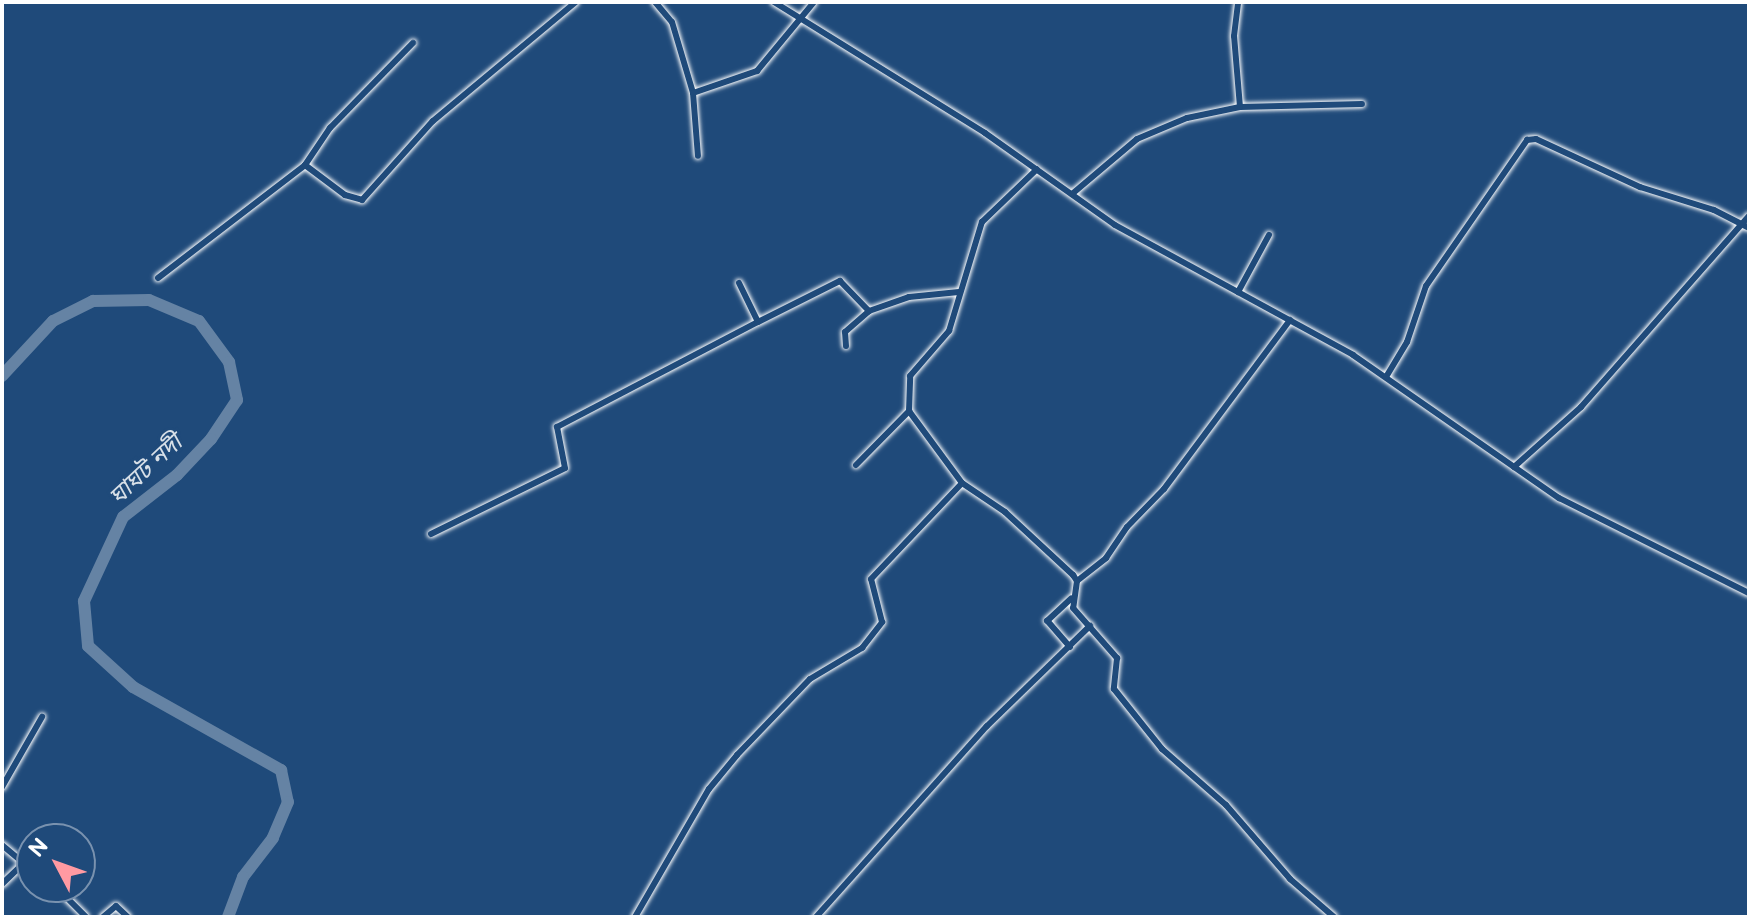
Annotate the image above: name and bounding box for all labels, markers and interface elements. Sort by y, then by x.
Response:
water label: ঘাঘট নদী [103,429,189,511]
north arrow [16,823,96,903]
text: N [23,833,55,863]

